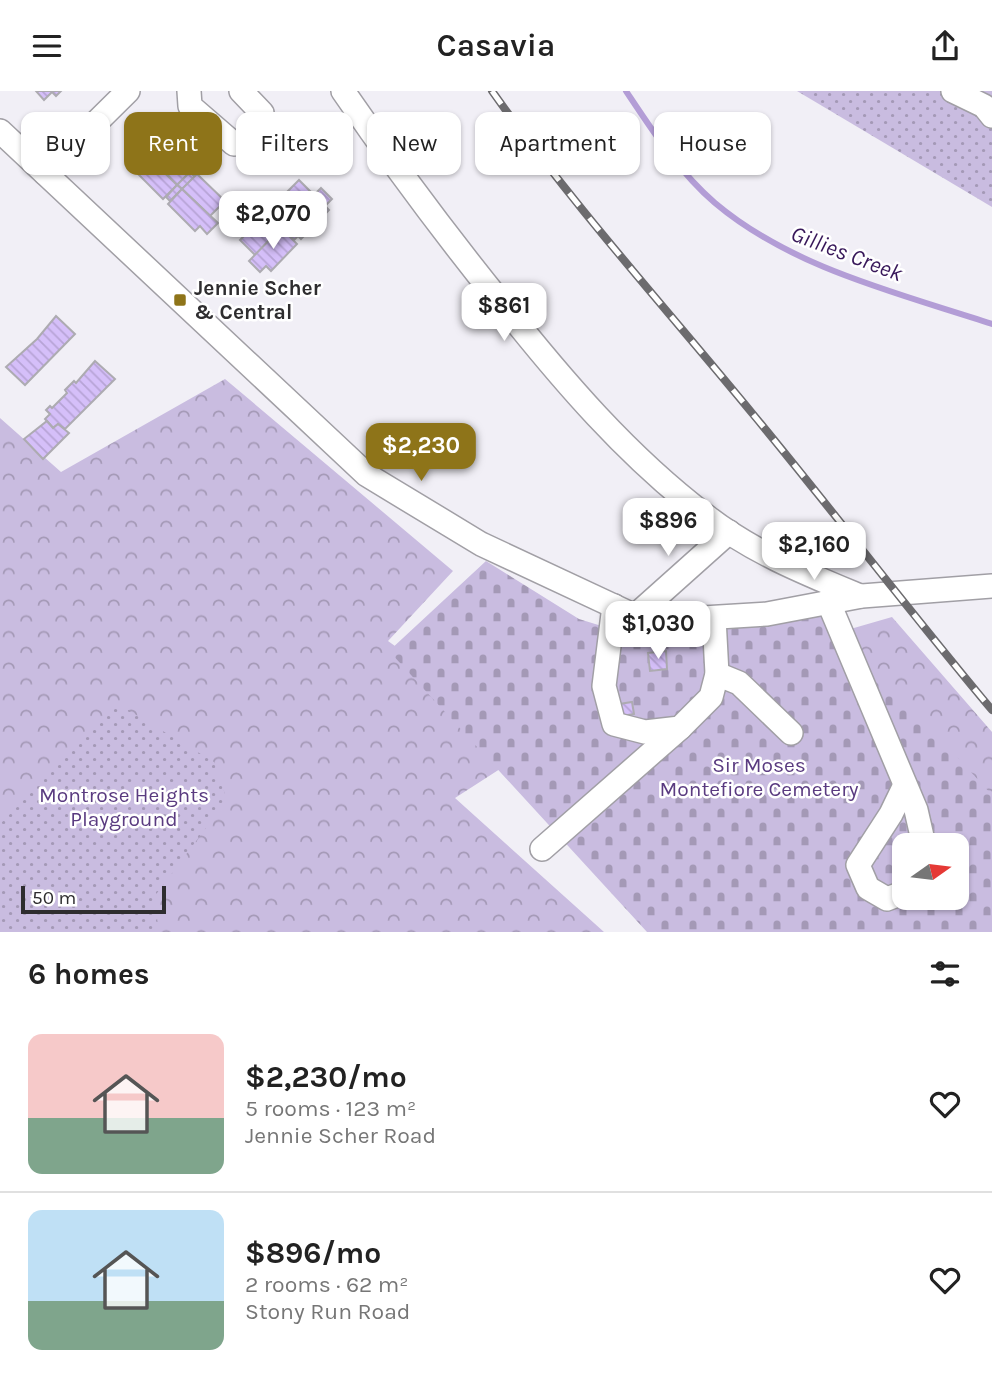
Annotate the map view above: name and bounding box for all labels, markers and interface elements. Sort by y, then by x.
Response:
icon: menu [28,27,66,65]
text: Casavia [437,27,555,64]
icon: share [926,27,964,65]
chip: Buy [21,112,110,175]
chip: Rent [124,112,222,175]
chip: Filters [236,112,353,175]
chip: New [367,112,461,175]
chip: Apartment [475,112,640,175]
chip: House [654,112,771,175]
pin: $2,070 [216,191,330,251]
text: $2,070 [235,200,311,227]
water label: Gillies Creek [787,220,907,287]
place label: Jennie Scher & Central [194,276,322,324]
pin: $861 [463,283,545,343]
marker: Jennie Scher & Central [172,292,188,308]
text: $861 [478,292,530,319]
pin: $2,230 [364,423,478,483]
text: $2,230 [382,432,460,459]
pin: $896 [627,498,709,558]
text: $896 [639,507,697,534]
pin: $2,160 [757,523,871,582]
text: $2,160 [778,531,850,558]
pin: $1,030 [601,601,715,661]
text: $1,030 [621,610,695,637]
park label: Sir Moses Montefiore Cemetery [659,753,859,801]
park label: Montrose Heights Playground [39,783,209,831]
north arrow [892,833,970,910]
map controls [892,833,969,910]
scale bar [21,883,166,915]
text: 50 m [32,887,76,909]
icon: filters [926,955,964,993]
text: 6 homes [28,956,150,992]
text: $2,230/mo [245,1059,407,1095]
icon: home [84,1062,168,1146]
icon: heart [926,1085,964,1123]
text: 5 rooms · 123 m² [245,1095,416,1122]
text: Jennie Scher Road [245,1122,436,1149]
text: $896/mo [245,1235,381,1271]
icon: home [84,1238,168,1322]
icon: heart [926,1261,964,1299]
text: 2 rooms · 62 m² [245,1271,409,1298]
text: Stony Run Road [245,1298,410,1325]

